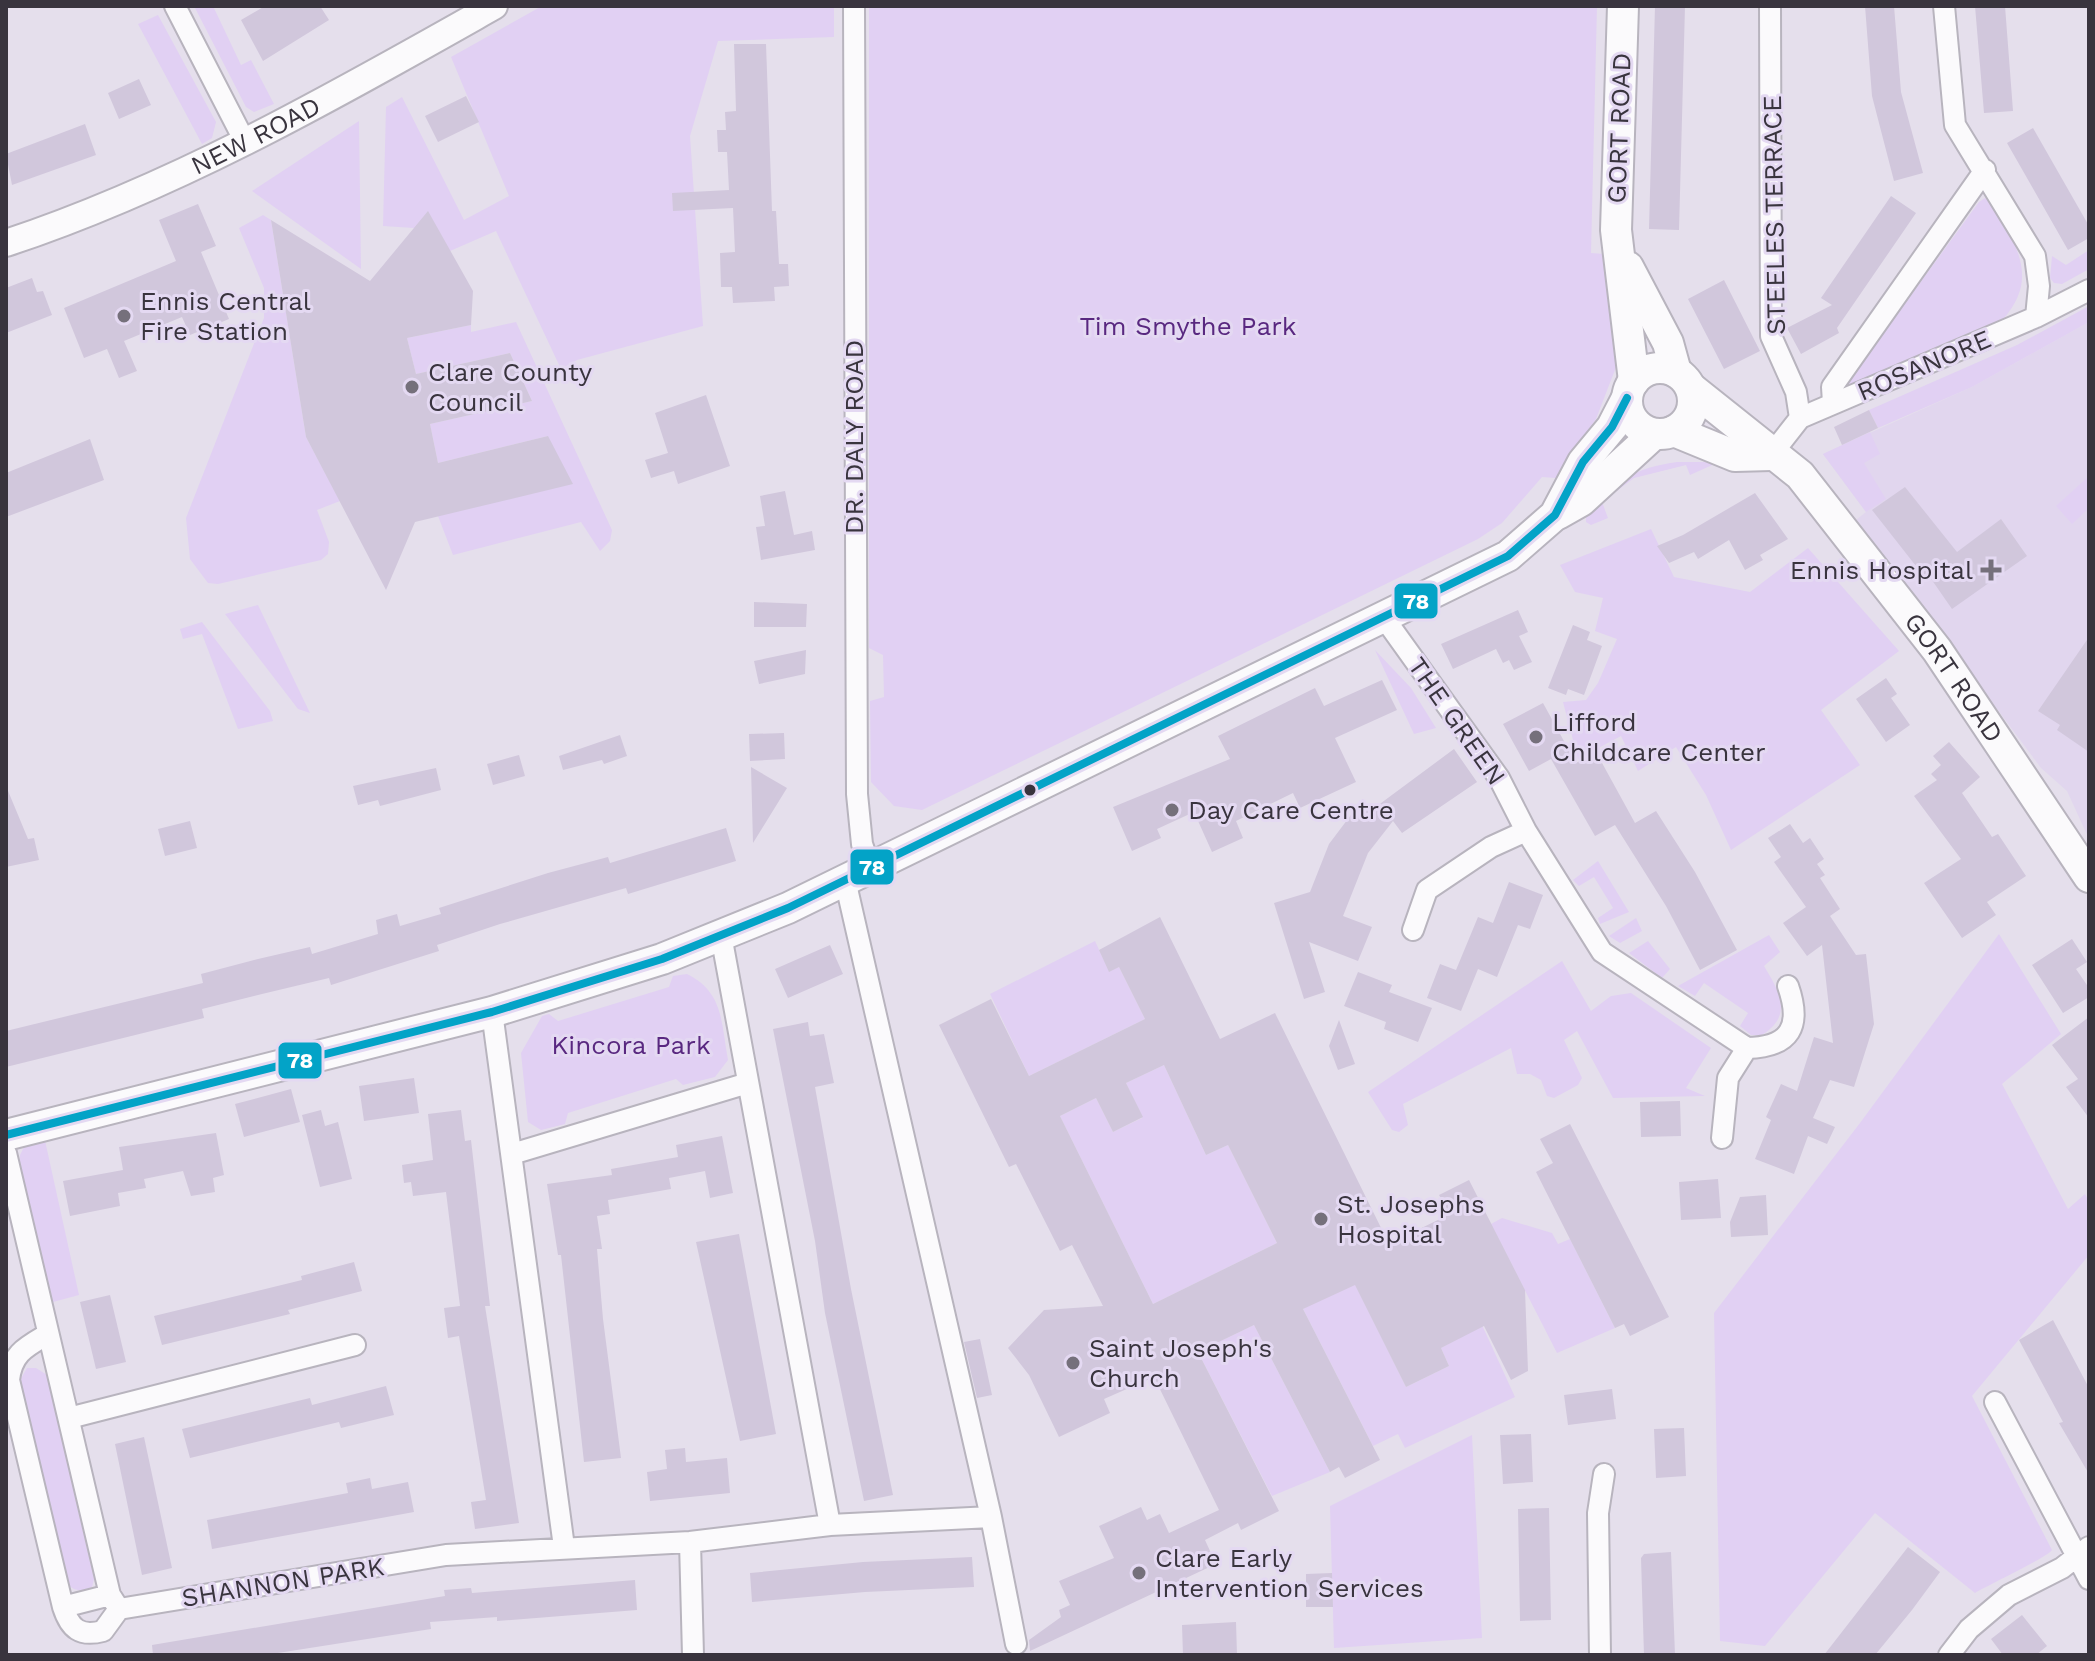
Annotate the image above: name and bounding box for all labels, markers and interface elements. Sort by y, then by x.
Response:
street label: GORT ROAD [1601,52,1637,204]
street label: NEW ROAD [186,90,325,181]
street label: STEELES TERRACE [1757,95,1791,335]
place label: Ennis Central Fire Station [140,286,311,346]
marker: Ennis Central Fire Station [115,307,133,325]
park label: Tim Smythe Park [1080,311,1297,341]
street label: ROSANORE [1853,323,1995,407]
street label: DR. DALY ROAD [839,340,869,534]
place label: Clare County Council [428,357,593,417]
marker: Clare County Council [403,378,421,396]
place label: Ennis Hospital [1790,555,1973,585]
marker: Ennis Hospital [1980,559,2002,581]
line badge: 78 [1393,582,1439,620]
text: 78 [1403,589,1429,614]
street label: GORT ROAD [1899,607,2009,748]
street label: THE GREEN [1402,652,1512,790]
place label: Lifford Childcare Center [1552,707,1766,767]
marker: Lifford Childcare Center [1527,728,1545,746]
unlabelled marker [1022,782,1038,798]
place label: Day Care Centre [1188,795,1394,825]
marker: Day Care Centre [1163,801,1181,819]
line badge: 78 [849,848,895,886]
text: 78 [859,855,885,880]
park label: Kincora Park [551,1030,711,1060]
line badge: 78 [277,1041,323,1080]
text: 78 [287,1048,313,1073]
place label: St. Josephs Hospital [1337,1189,1485,1249]
marker: St. Josephs Hospital [1312,1210,1330,1228]
place label: Saint Joseph's Church [1089,1333,1272,1393]
marker: Saint Joseph's Church [1064,1354,1082,1372]
place label: Clare Early Intervention Services [1155,1543,1424,1603]
street label: SHANNON PARK [180,1551,386,1613]
marker: Clare Early Intervention Services [1130,1564,1148,1582]

